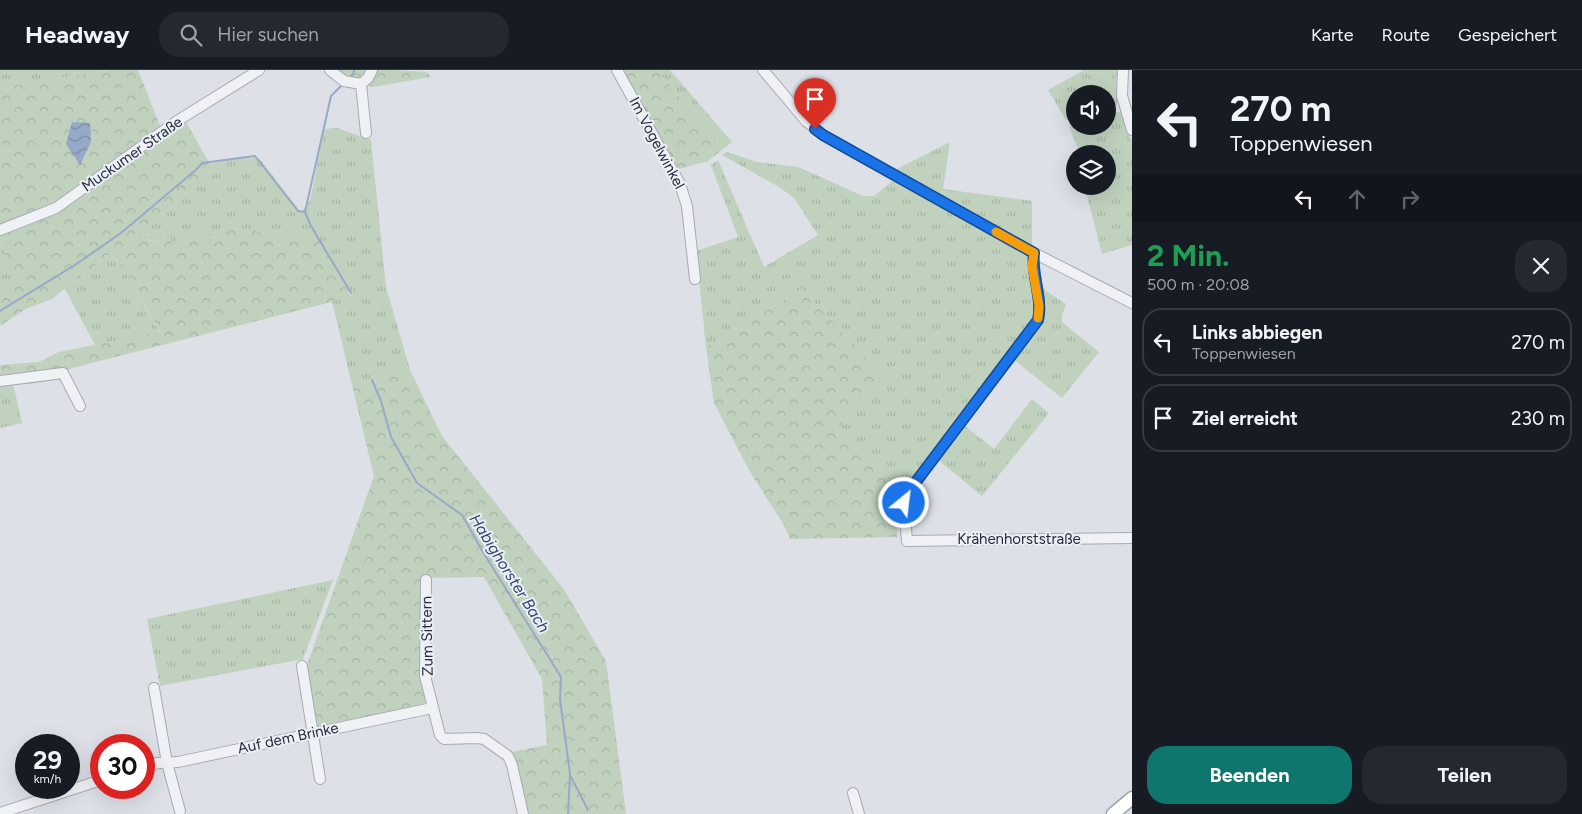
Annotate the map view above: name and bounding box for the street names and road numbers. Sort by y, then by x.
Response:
street label: Im Vogelwinkel [625,94,689,192]
street label: Muckumer Straße [78,113,186,195]
street label: Krähenhorststraße [957,530,1081,548]
street label: Zum Sittern [417,596,437,676]
street label: Auf dem Brinke [236,719,340,757]

